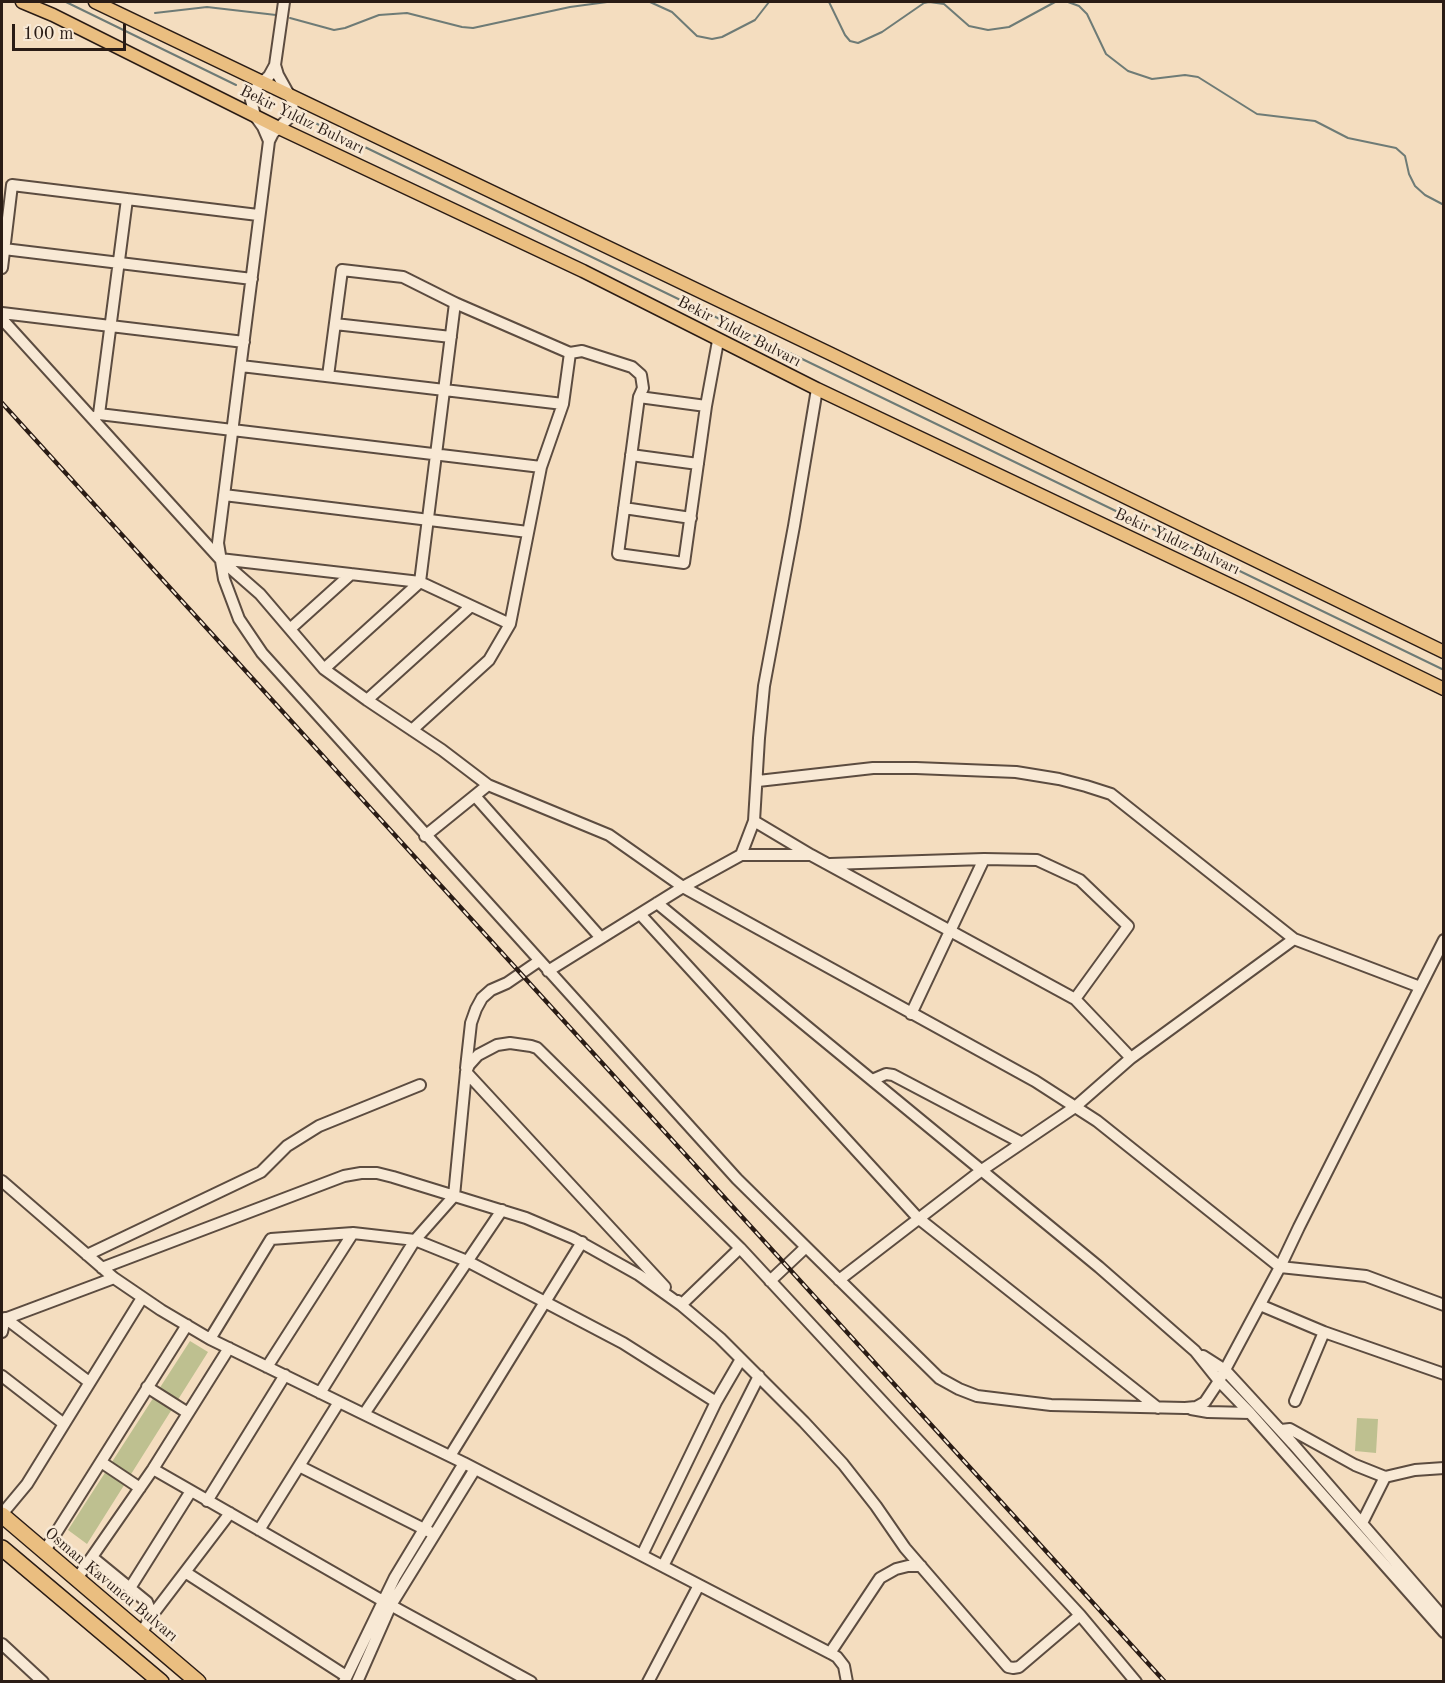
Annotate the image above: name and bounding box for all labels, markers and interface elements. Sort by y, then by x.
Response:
scale bar [15,12,129,50]
text: 100 m [23,25,74,43]
street label: Bekir Yıldız Bulvarı [237,82,367,158]
street label: Bekir Yıldız Bulvarı [674,293,804,371]
street label: Bekir Yıldız Bulvarı [1111,505,1243,579]
street label: Osman Kavuncu Bulvarı [41,1524,181,1646]

